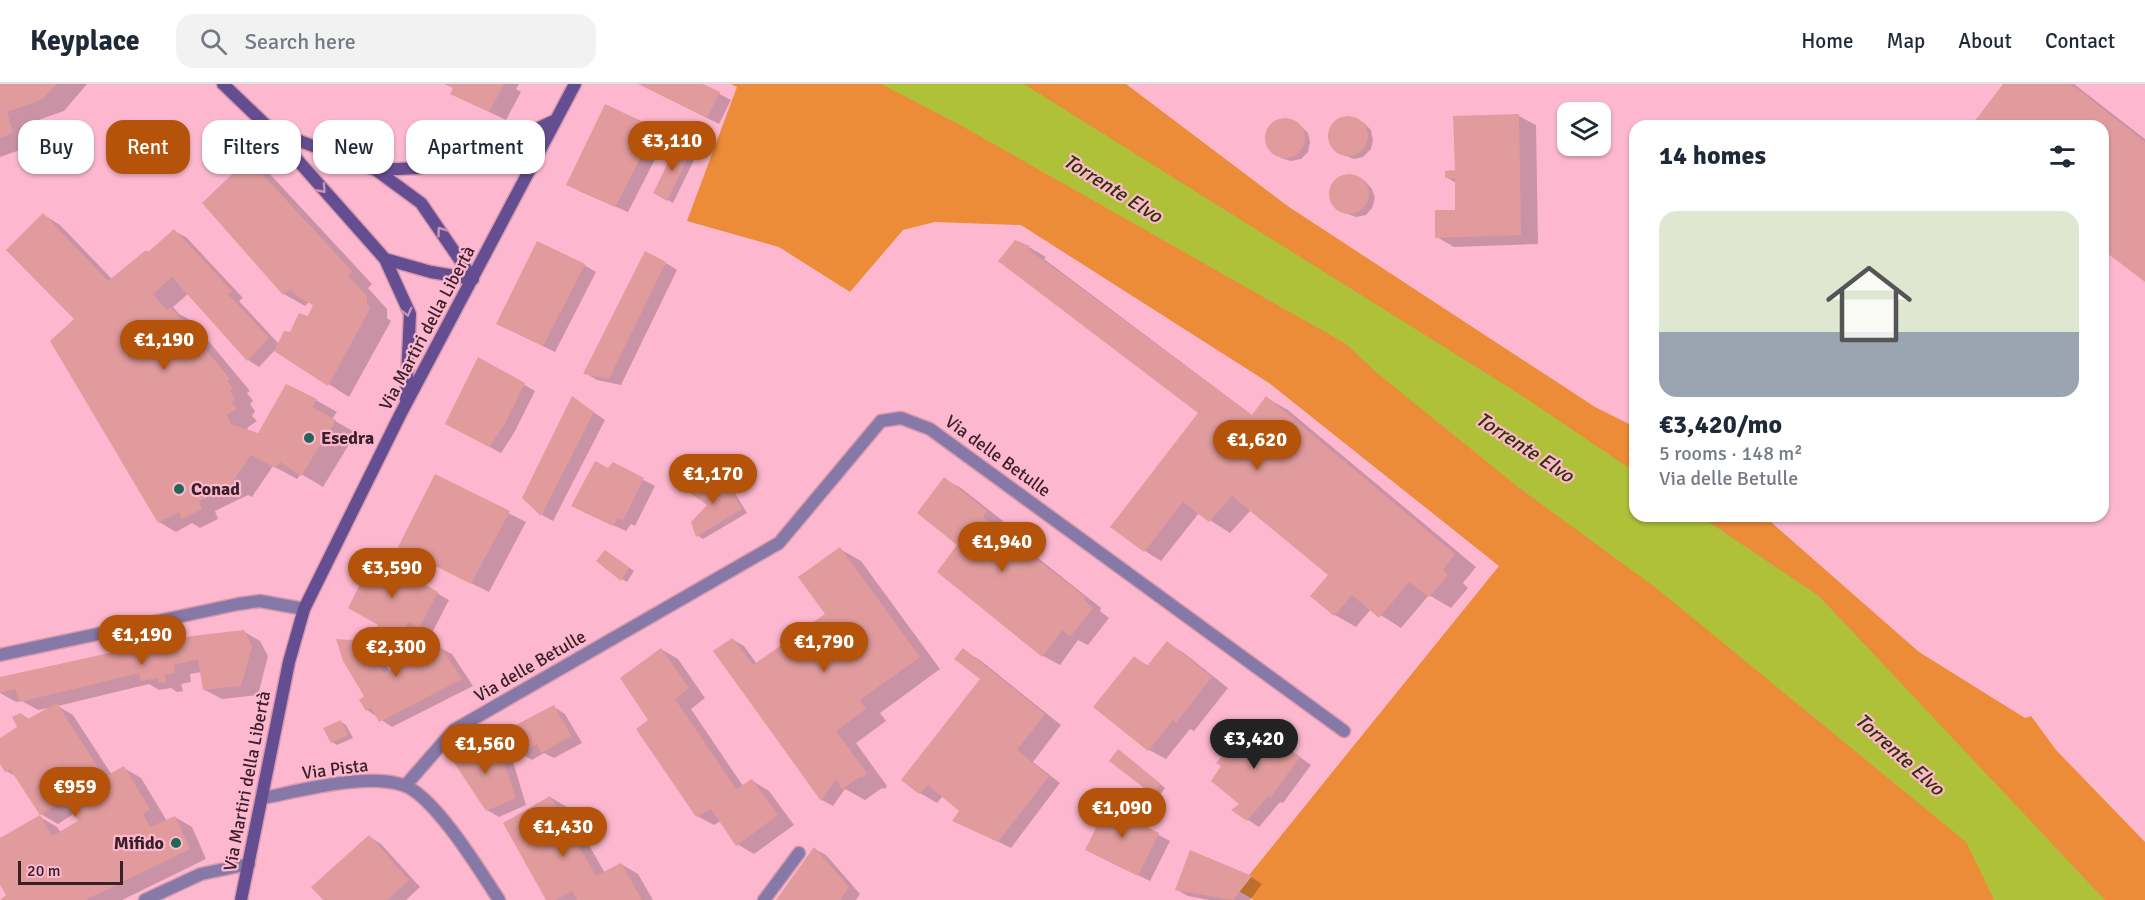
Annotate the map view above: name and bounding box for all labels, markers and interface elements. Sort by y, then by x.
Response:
search box [176,14,596,68]
text: Keyplace [30,24,140,58]
icon: search [197,25,230,58]
text: Search here [245,28,356,55]
text: Home [1801,28,1854,54]
text: Map [1887,28,1925,54]
text: About [1958,28,2012,54]
text: Contact [2045,28,2115,54]
map controls [1557,102,1611,156]
button: layers [1557,102,1611,156]
chip: Buy [18,120,94,174]
chip: Rent [106,120,190,174]
chip: Filters [202,120,301,174]
chip: New [313,120,394,174]
chip: Apartment [406,120,545,174]
pin: €3,110 [623,121,721,172]
text: €3,110 [642,128,702,153]
text: 14 homes [1659,140,1766,172]
icon: filters [2046,140,2079,173]
water label: Torrente Elvo [1059,148,1168,229]
one-way arrow [315,182,326,193]
one-way arrow [437,226,448,237]
street label: Via Martiri della Libertà [374,242,480,414]
icon: home [1815,250,1923,358]
one-way arrow [400,307,413,317]
pin: €1,190 [115,320,213,371]
text: €1,190 [134,327,194,352]
water label: Torrente Elvo [1471,407,1580,489]
text: €3,420/mo [1659,409,1782,441]
street label: Via delle Betulle [941,410,1055,502]
pin: €1,620 [1208,420,1306,471]
place label: Esedra [321,427,374,449]
text: €1,620 [1227,427,1287,452]
marker: Esedra [302,431,316,445]
text: 5 rooms · 148 m² [1659,441,1803,466]
pin: €1,170 [664,454,762,505]
text: €1,170 [683,461,743,486]
text: Via delle Betulle [1659,466,1798,491]
place label: Conad [191,478,240,500]
marker: Conad [172,482,186,496]
pin: €1,940 [953,522,1051,573]
text: €1,940 [972,529,1032,554]
pin: €3,590 [343,548,441,599]
text: €3,590 [362,555,422,580]
pin: €1,190 [93,615,191,666]
text: €1,190 [112,622,172,647]
pin: €1,790 [775,622,873,673]
street label: Via delle Betulle [470,625,590,707]
pin: €2,300 [347,627,445,678]
text: €1,790 [794,629,854,654]
text: €2,300 [366,634,426,659]
street label: Via Martiri della Libertà [219,689,275,873]
water label: Torrente Elvo [1850,708,1951,802]
pin: €3,420 [1205,719,1303,770]
pin: €1,560 [436,724,534,775]
text: €3,420 [1224,726,1284,751]
text: €1,560 [455,731,515,756]
street label: Via Pista [301,754,369,784]
pin: €959 [39,767,111,818]
text: €959 [53,774,97,799]
pin: €1,090 [1073,788,1171,839]
text: €1,090 [1092,795,1152,820]
pin: €1,430 [514,807,612,858]
text: €1,430 [533,814,593,839]
place label: Mifido [114,832,164,854]
marker: Mifido [169,836,183,850]
scale bar [18,858,123,886]
text: 20 m [27,861,61,881]

